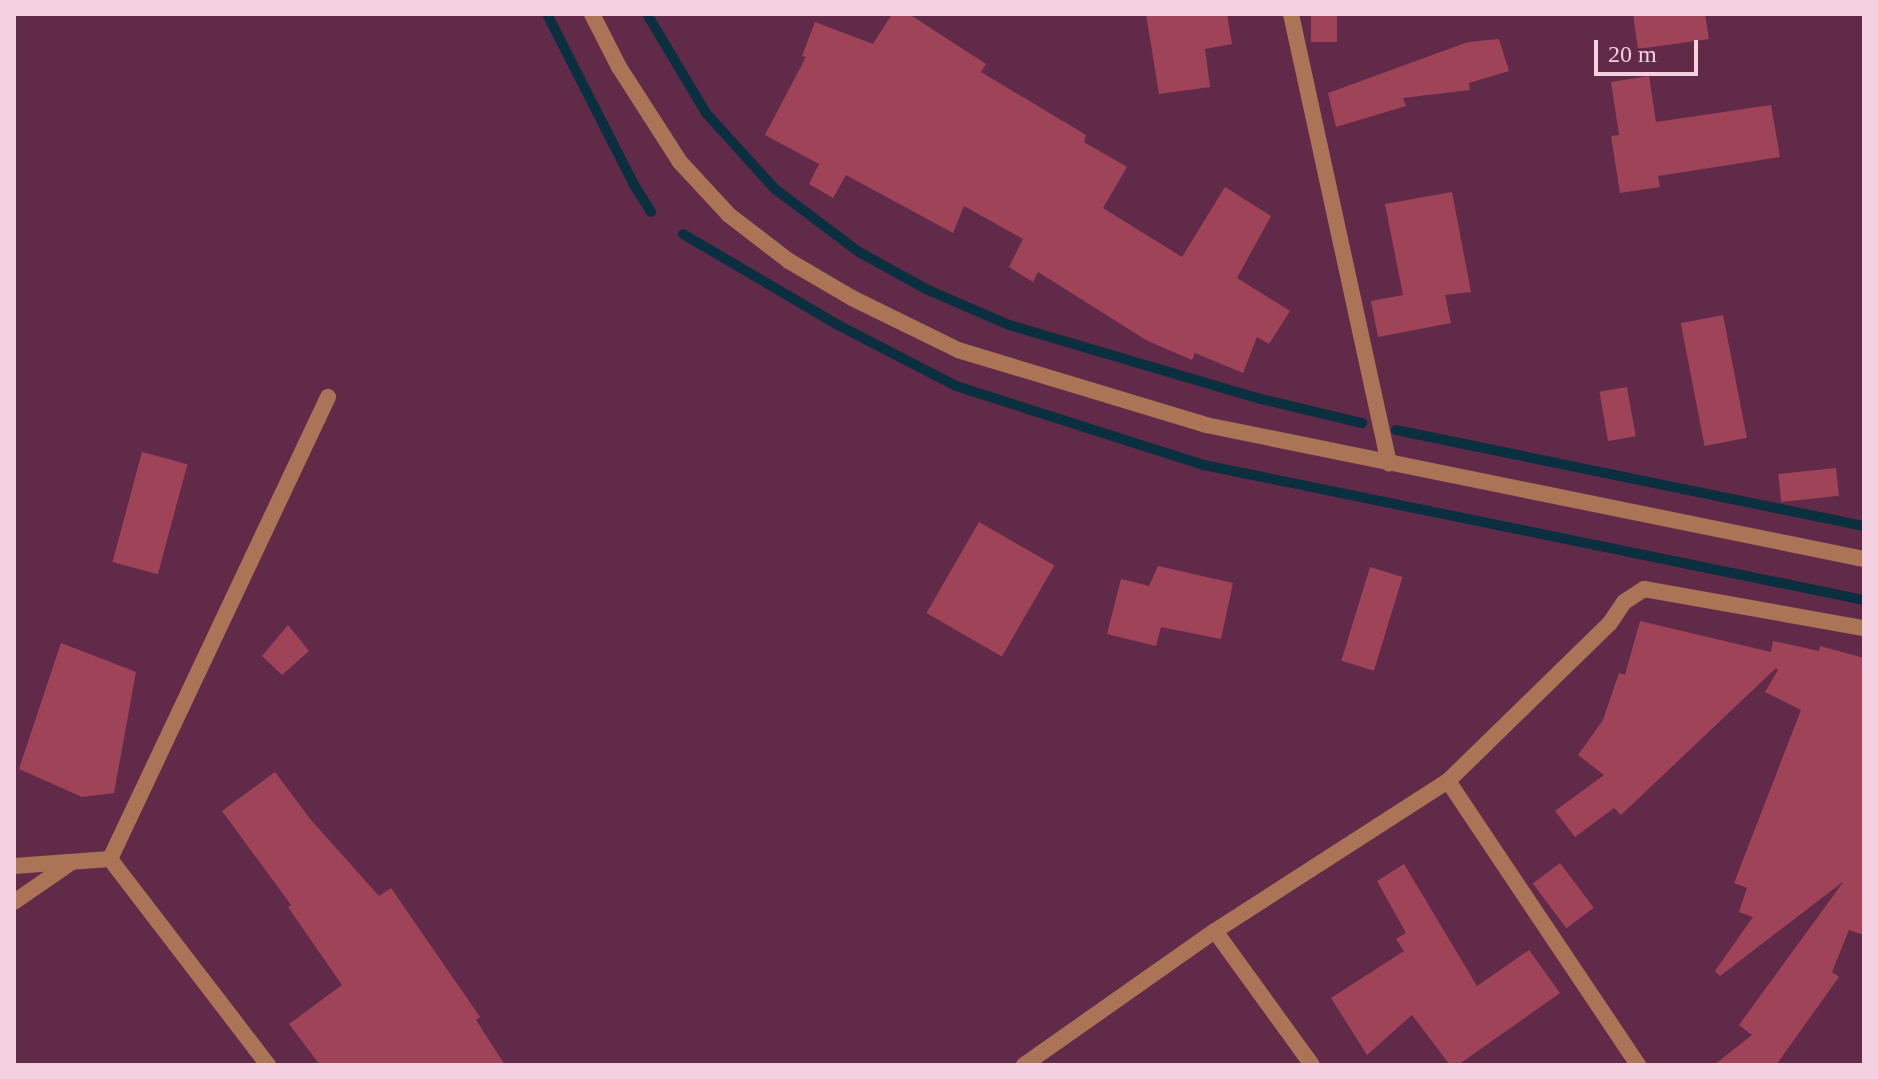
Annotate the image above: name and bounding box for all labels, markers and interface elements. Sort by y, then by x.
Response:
scale bar [1598,24,1702,74]
text: 20 m [1608,41,1657,67]

